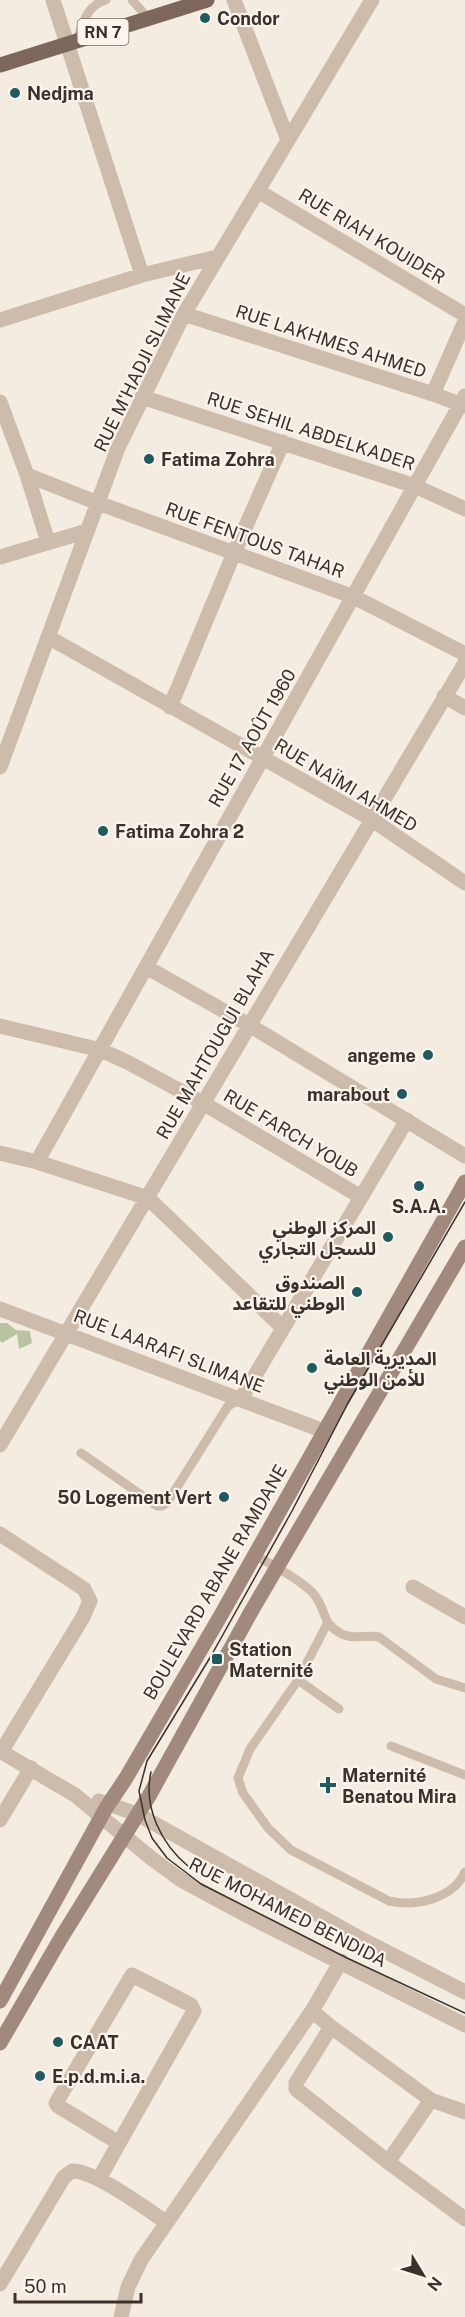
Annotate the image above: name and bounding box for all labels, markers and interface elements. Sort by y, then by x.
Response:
place label: Condor [217,8,280,29]
marker: Condor [198,11,212,25]
road number: RN 7 [78,19,128,45]
place label: Nedjma [27,83,94,104]
marker: Nedjma [8,86,22,100]
street label: RUE RIAH KOUIDER [295,184,449,288]
street label: RUE M'HADJI SLIMANE [89,269,195,455]
street label: RUE LAKHMES AHMED [233,300,429,382]
street label: RUE SEHIL ABDELKADER [204,387,418,475]
place label: Fatima Zohra [161,449,275,470]
marker: Fatima Zohra [142,452,156,466]
street label: RUE FENTOUS TAHAR [163,498,347,582]
street label: RUE 17 AOÛT 1960 [204,665,300,811]
street label: RUE NAÏMI AHMED [271,733,422,836]
place label: Fatima Zohra 2 [115,821,244,842]
marker: Fatima Zohra 2 [96,824,110,838]
street label: RUE MAHTOUGUI BLAHA [152,945,278,1143]
place label: angeme [347,1045,416,1066]
marker: angeme [421,1048,435,1062]
place label: marabout [307,1084,390,1105]
street label: RUE FARCH YOUB [220,1085,362,1181]
marker: marabout [395,1087,409,1101]
marker: S.A.A. [412,1179,426,1193]
place label: S.A.A. [392,1196,446,1217]
place label: المركز الوطني للسجل التجاري [259,1217,376,1263]
marker: المركز الوطني للسجل التجاري [381,1230,395,1244]
place label: الصندوق الوطني للتقاعد [232,1272,345,1318]
marker: الصندوق الوطني للتقاعد [350,1285,364,1299]
street label: RUE LAARAFI SLIMANE [71,1305,267,1397]
place label: المديرية العامة للأمن الوطني [324,1348,437,1394]
marker: المديرية العامة للأمن الوطني [305,1361,319,1375]
street label: BOULEVARD ABANE RAMDANE [139,1461,291,1703]
place label: 50 Logement Vert [57,1487,212,1508]
marker: 50 Logement Vert [217,1490,231,1504]
place label: Station Maternité [229,1639,313,1681]
marker: Station Maternité [210,1652,224,1666]
place label: Maternité Benatou Mira [342,1765,456,1807]
marker: Maternité Benatou Mira [319,1776,337,1794]
street label: RUE MOHAMED BENDIDA [186,1853,391,1971]
place label: CAAT [70,2032,119,2053]
marker: CAAT [51,2035,65,2049]
place label: E.p.d.m.i.a. [52,2066,145,2087]
marker: E.p.d.m.i.a. [33,2069,47,2083]
north arrow [393,2245,453,2305]
scale bar [15,2266,141,2304]
text: N [423,2273,446,2295]
text: 50 m [24,2276,67,2297]

